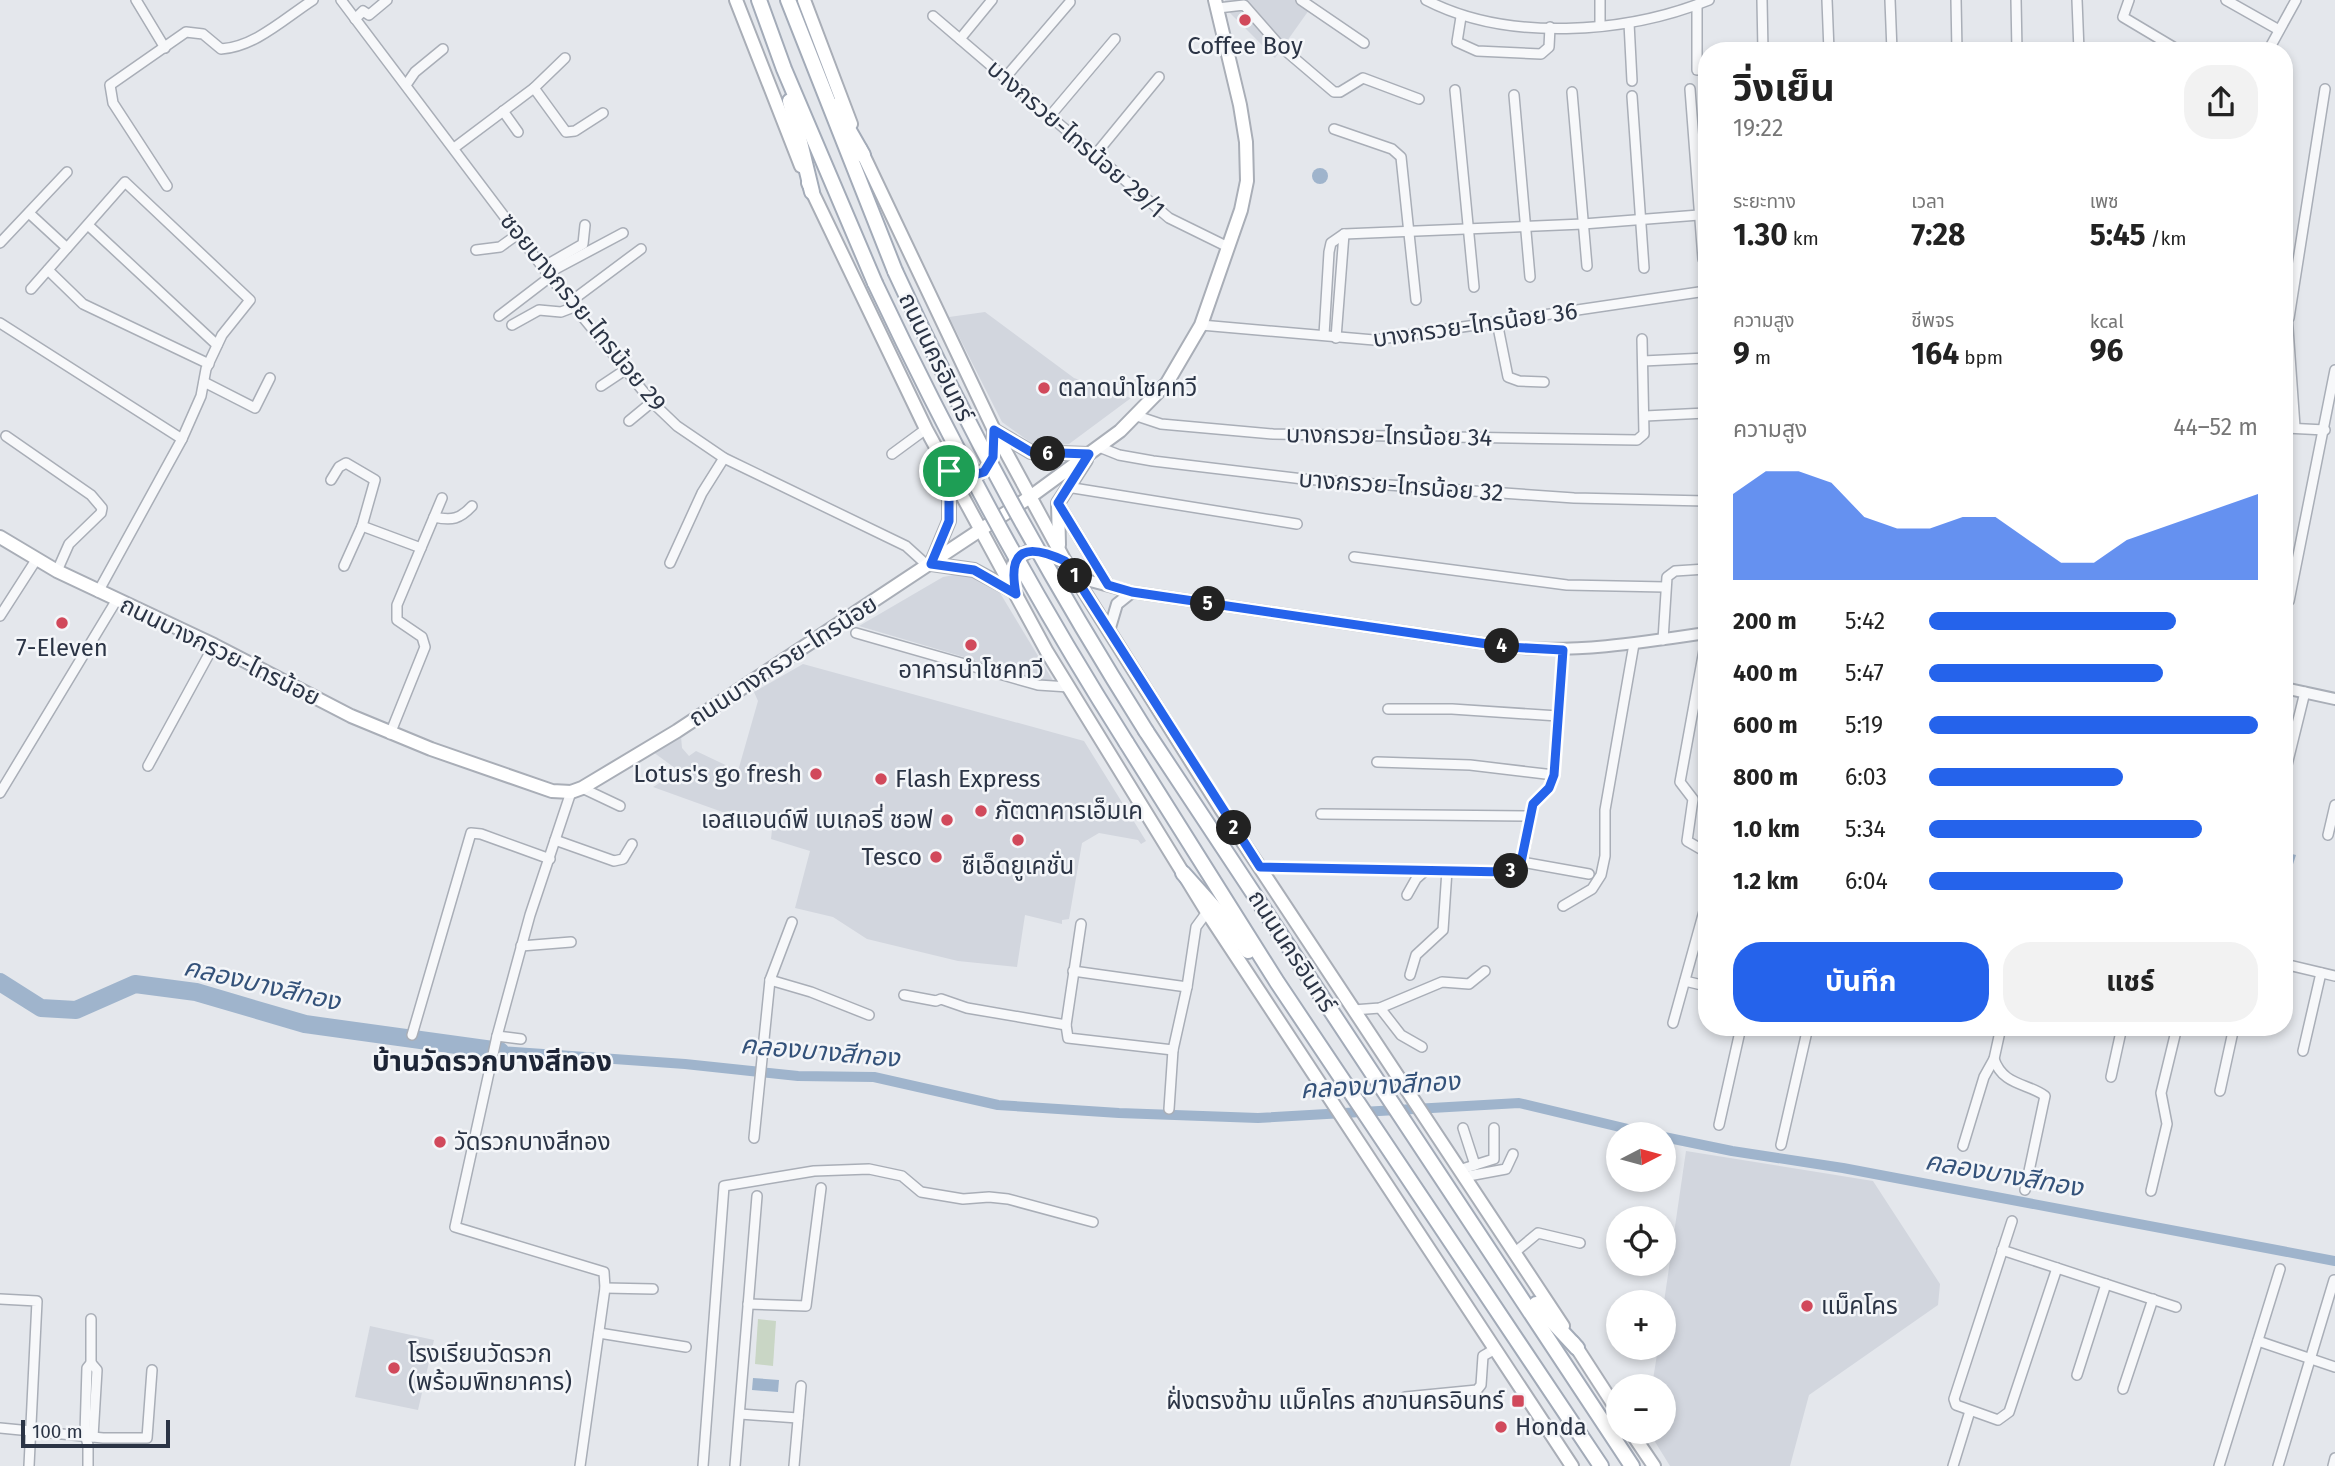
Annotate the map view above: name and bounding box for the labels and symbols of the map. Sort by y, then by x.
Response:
marker: Coffee Boy [1237,12,1253,28]
place label: Coffee Boy [1187,32,1303,60]
street label: บางกรวย-ไทรน้อย 29/1 [981,54,1171,224]
street label: ซอยบางกรวย-ไทรน้อย 29 [494,207,672,417]
street label: ถนนนครอินทร์ [893,288,980,427]
street label: บางกรวย-ไทรน้อย 36 [1371,297,1579,353]
place label: ตลาดนำโชคทวี [1058,374,1197,402]
marker: ตลาดนำโชคทวี [1036,380,1052,396]
street label: บางกรวย-ไทรน้อย 34 [1286,420,1493,452]
pin: 6 [1030,436,1066,472]
pin [919,441,979,501]
street label: บางกรวย-ไทรน้อย 32 [1298,465,1504,507]
pin: 1 [1058,558,1092,594]
pin: 5 [1190,586,1226,622]
street label: ถนนบางกรวย-ไทรน้อย [115,590,325,712]
street label: ถนนบางกรวย-ไทรน้อย [683,590,883,732]
marker: 7-Eleven [54,615,70,631]
pin: 4 [1484,628,1520,664]
place label: 7-Eleven [16,634,108,662]
marker: อาคารนำโชคทวี [963,637,979,653]
place label: อาคารนำโชคทวี [898,656,1044,684]
place label: Lotus's go fresh [633,760,802,788]
place label: Flash Express [895,765,1040,793]
marker: Lotus's go fresh [808,766,824,782]
marker: Flash Express [873,771,889,787]
place label: ภัตตาคารเอ็มเค [995,797,1143,825]
place label: เอสแอนด์พี เบเกอรี่ ชอฟ [701,803,933,834]
marker: ภัตตาคารเอ็มเค [973,803,989,819]
pin: 2 [1216,810,1252,846]
marker: เอสแอนด์พี เบเกอรี่ ชอฟ [939,812,955,828]
marker: ซีเอ็ดยูเคชั่น [1010,832,1026,848]
place label: Tesco [862,843,922,871]
marker: Tesco [928,849,944,865]
place label: ซีเอ็ดยูเคชั่น [962,850,1074,881]
pin: 3 [1494,854,1528,888]
street label: ถนนนครอินทร์ [1242,885,1342,1018]
water label: คลองบางสีทอง [181,951,344,1018]
water label: คลองบางสีทอง [739,1029,902,1074]
district label: บ้านวัดรวกบางสีทอง [372,1045,612,1078]
water label: คลองบางสีทอง [1300,1066,1462,1105]
north arrow [1606,1122,1676,1192]
place label: วัดรวกบางสีทอง [454,1128,611,1156]
marker: วัดรวกบางสีทอง [432,1134,448,1150]
water label: คลองบางสีทอง [1923,1145,2086,1204]
place label: แม็คโคร [1821,1292,1898,1320]
marker: แม็คโคร [1799,1298,1815,1314]
place label: โรงเรียนวัดรวก (พร้อมพิทยาคาร) [408,1340,572,1396]
marker: โรงเรียนวัดรวก (พร้อมพิทยาคาร) [386,1360,402,1376]
place label: ฝั่งตรงข้าม แม็คโคร สาขานครอินทร์ [1166,1385,1505,1415]
marker: ฝั่งตรงข้าม แม็คโคร สาขานครอินทร์ [1510,1393,1526,1409]
place label: Honda [1515,1413,1587,1441]
scale bar [21,1417,170,1449]
marker: Honda [1493,1419,1509,1435]

